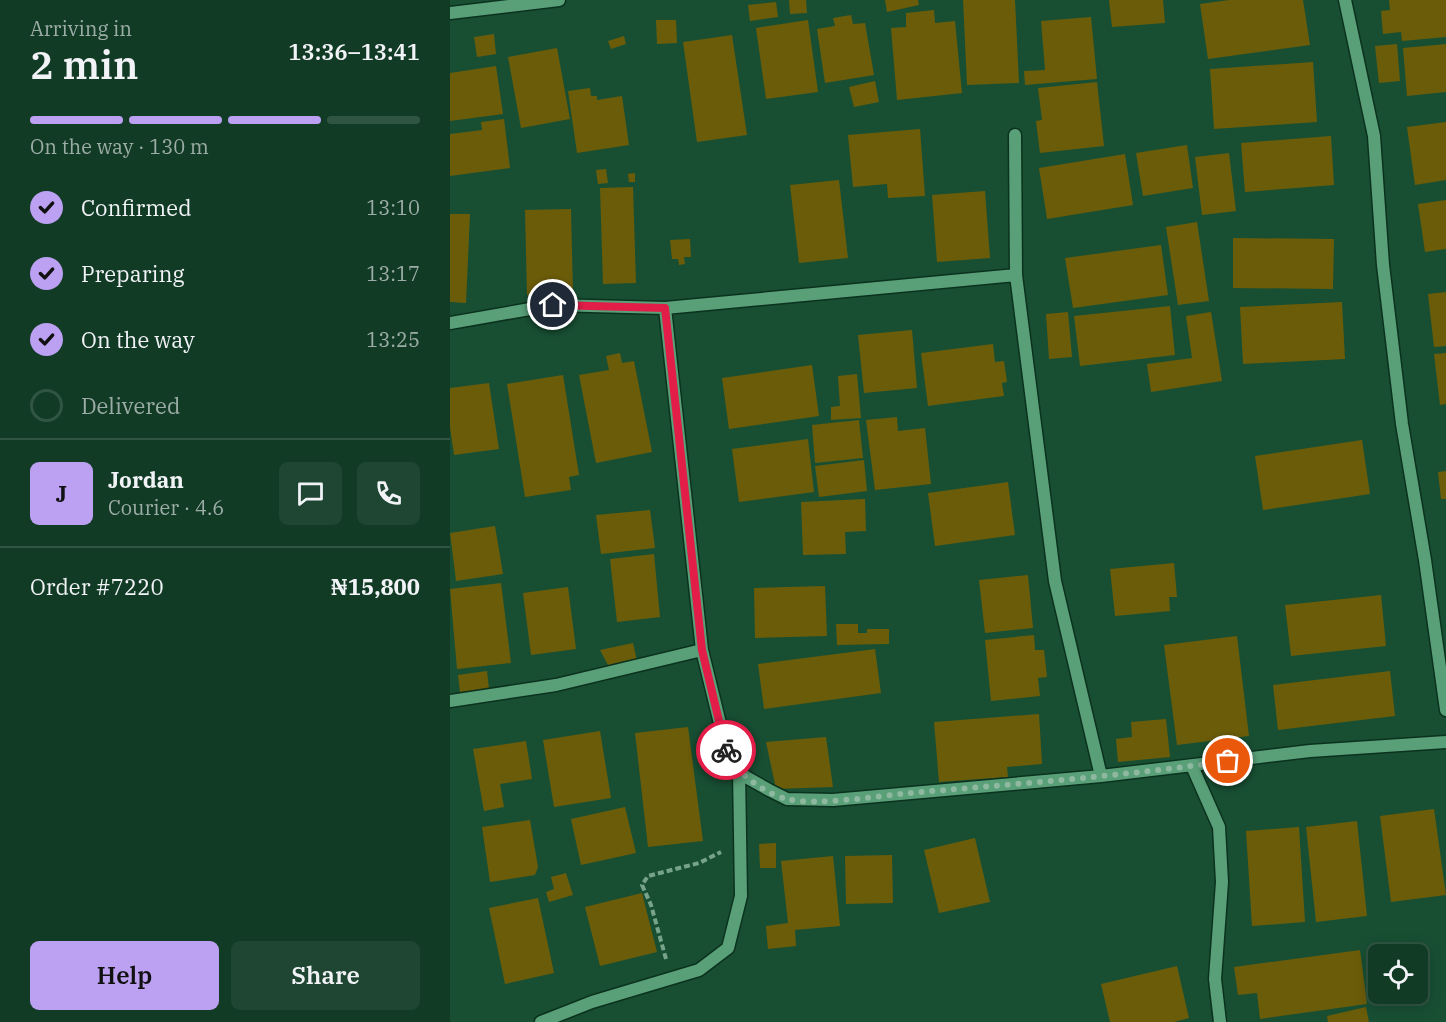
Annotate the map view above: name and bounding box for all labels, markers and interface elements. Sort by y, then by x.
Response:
text: Arriving in [30,15,132,42]
text: 13:36–13:41 [288,37,420,66]
text: 2 min [30,39,138,90]
text: On the way · 130 m [30,133,209,160]
icon: check [30,191,63,224]
text: Confirmed [81,193,192,222]
text: 13:10 [366,194,420,221]
icon: check [30,257,63,290]
text: Preparing [81,259,185,288]
text: 13:17 [366,260,420,287]
pin [527,279,578,330]
icon: home [536,288,569,321]
icon: check [30,323,63,356]
text: On the way [81,325,195,354]
text: 13:25 [366,326,420,353]
text: Delivered [81,391,180,420]
button: chat [279,462,342,525]
button: phone [357,462,420,525]
text: Jordan [108,465,184,494]
text: J [56,479,67,508]
text: Courier · 4.6 [108,494,224,521]
text: Order #7220 [30,572,164,601]
text: ₦15,800 [331,572,420,601]
courier [696,720,756,780]
icon: bike [710,734,743,767]
pin [1202,735,1253,786]
icon: bag [1211,744,1244,777]
button: Help [30,941,219,1010]
button: Share [231,941,420,1010]
map controls [1368,944,1428,1004]
button: locate [1368,944,1428,1004]

